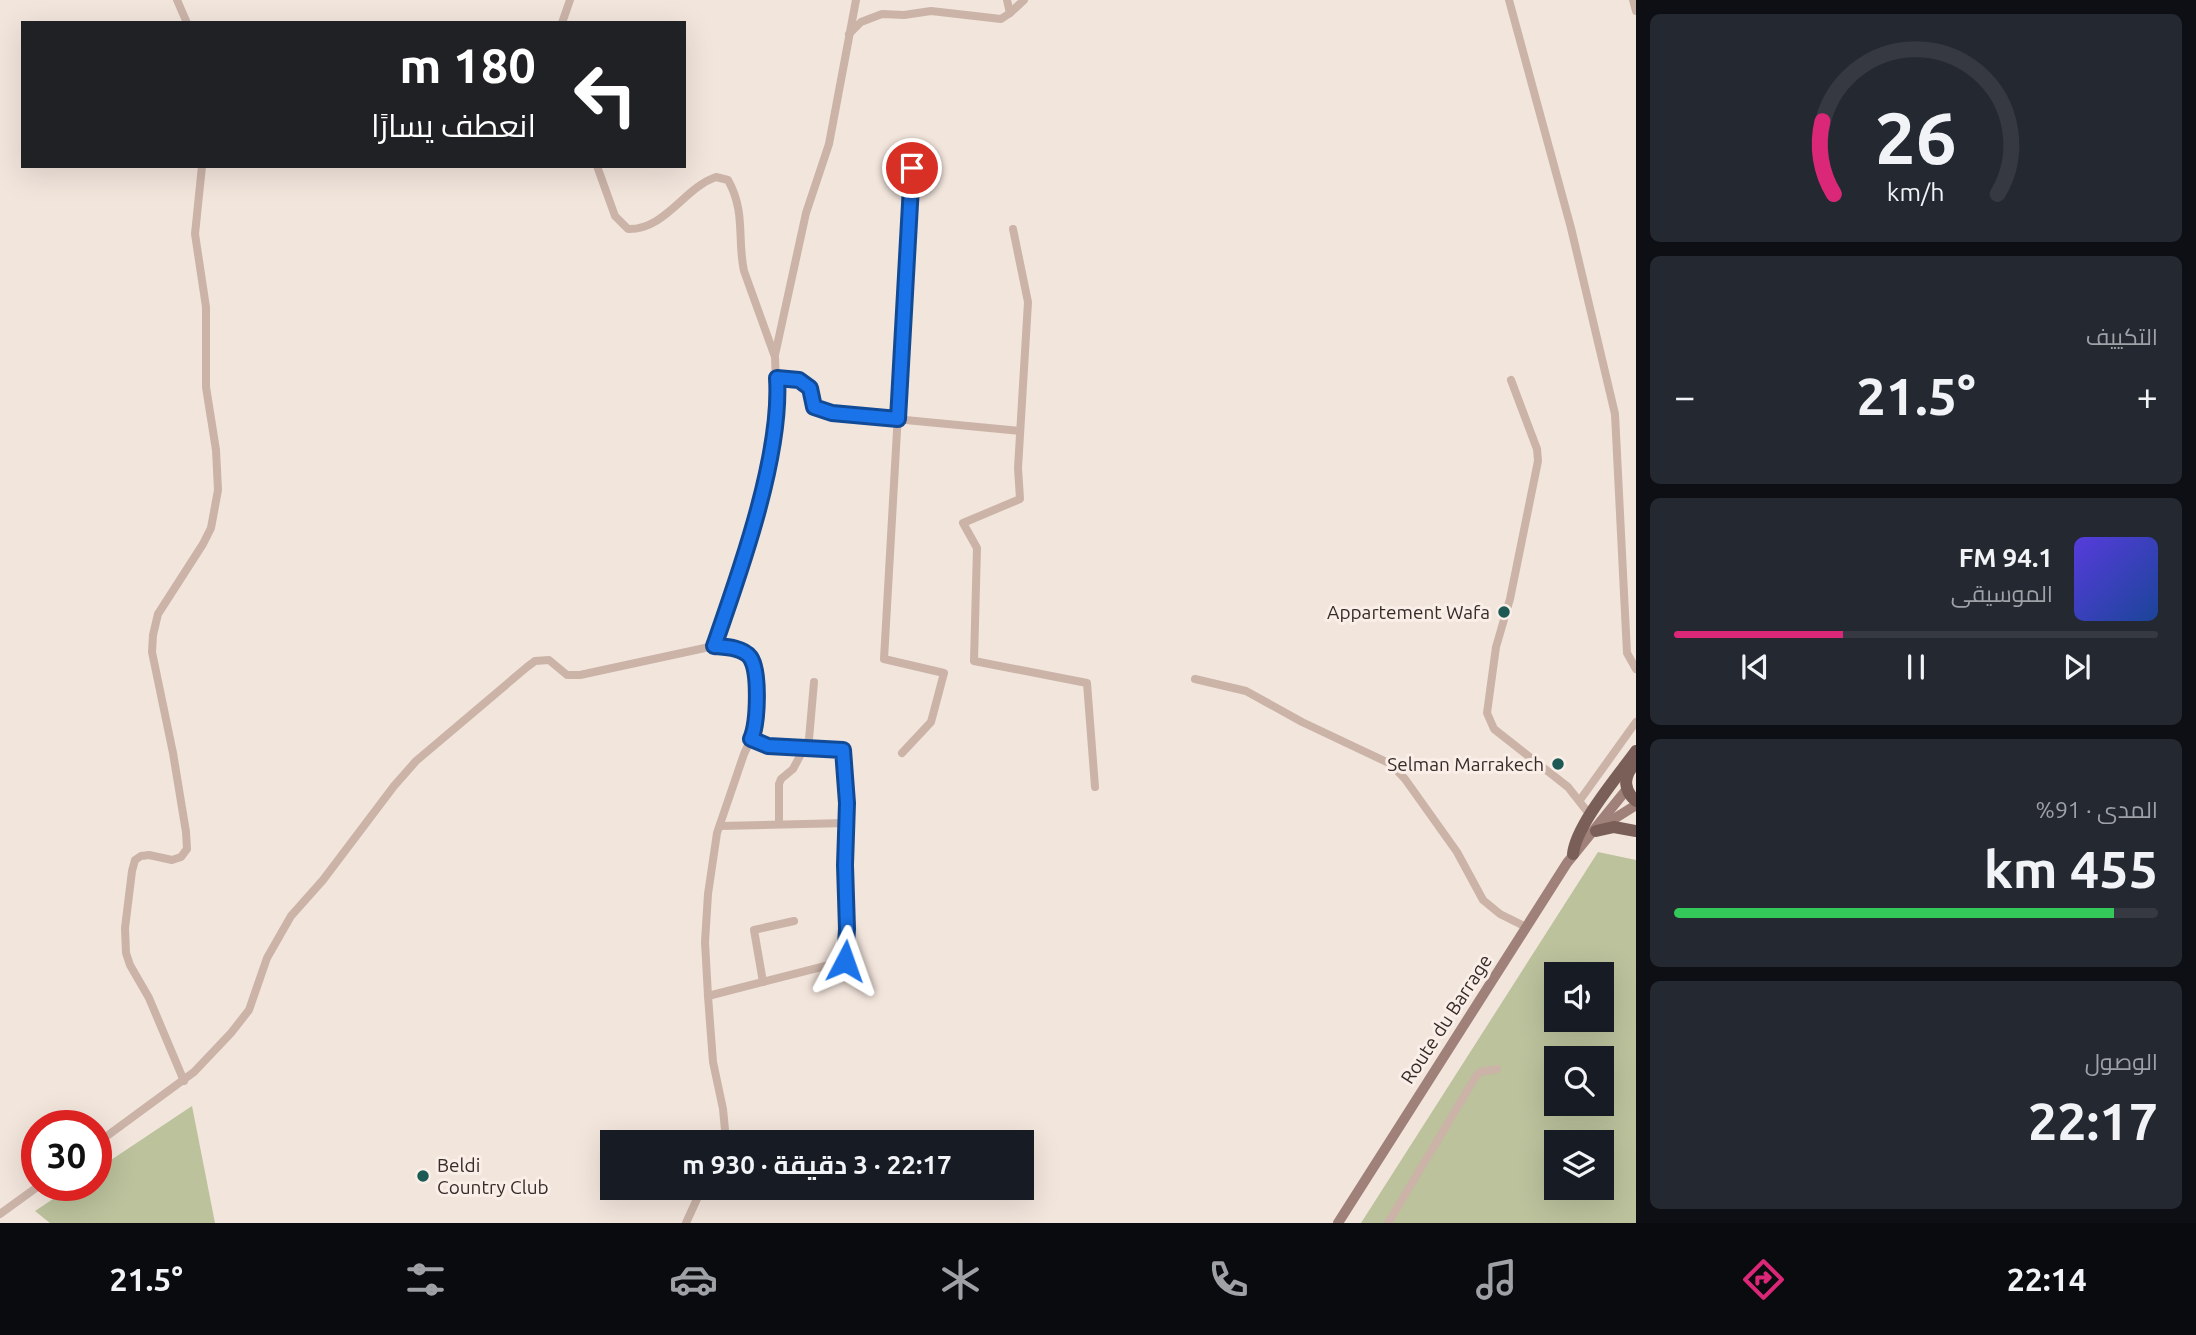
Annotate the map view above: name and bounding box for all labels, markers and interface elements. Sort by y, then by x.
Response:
text: 180 m [399,37,536,92]
icon: left [560,49,651,140]
text: 26 [1875,96,1957,178]
text: انعطف يسارًا [371,107,536,143]
pin [882,138,942,198]
icon: arrive [893,149,931,187]
text: km/h [1887,178,1945,206]
text: التكييف [2086,324,2158,349]
text: 21.5° [1856,367,1976,425]
text: − [1674,375,1695,417]
text: + [2137,375,2158,417]
text: 94.1 FM [1959,543,2053,572]
text: الموسيقى [1951,581,2053,606]
place label: Appartement Wafa [1327,601,1490,623]
marker: Appartement Wafa [1496,604,1512,620]
icon: previous [1736,648,1774,686]
icon: pause [1897,648,1935,686]
icon: next [2058,648,2096,686]
place label: Selman Marrakech [1387,753,1544,775]
marker: Selman Marrakech [1550,756,1566,772]
text: المدى · 91% [2036,797,2158,822]
text: 455 km [1984,840,2158,898]
position arrow [808,924,882,998]
street label: Route du Barrage [1396,950,1496,1088]
map controls [1544,962,1614,1200]
button: sound [1544,962,1614,1032]
button: search [1544,1046,1614,1116]
text: الوصول [2085,1049,2158,1074]
text: 22:17 [2028,1092,2158,1150]
speed limit sign: 30 [21,1110,112,1201]
button: layers [1544,1130,1614,1200]
text: 22:17 · 3 دقيقة · 930 m [682,1150,952,1179]
place label: Beldi Country Club [437,1154,549,1198]
marker: Beldi Country Club [415,1168,431,1184]
icon: filters [401,1255,450,1304]
icon: car [669,1255,718,1304]
icon: climate [936,1255,985,1304]
icon: phone [1204,1255,1253,1304]
icon: music [1472,1255,1521,1304]
icon: directions [1739,1255,1788,1304]
text: 21.5° [109,1261,183,1297]
text: 22:14 [2007,1261,2087,1297]

